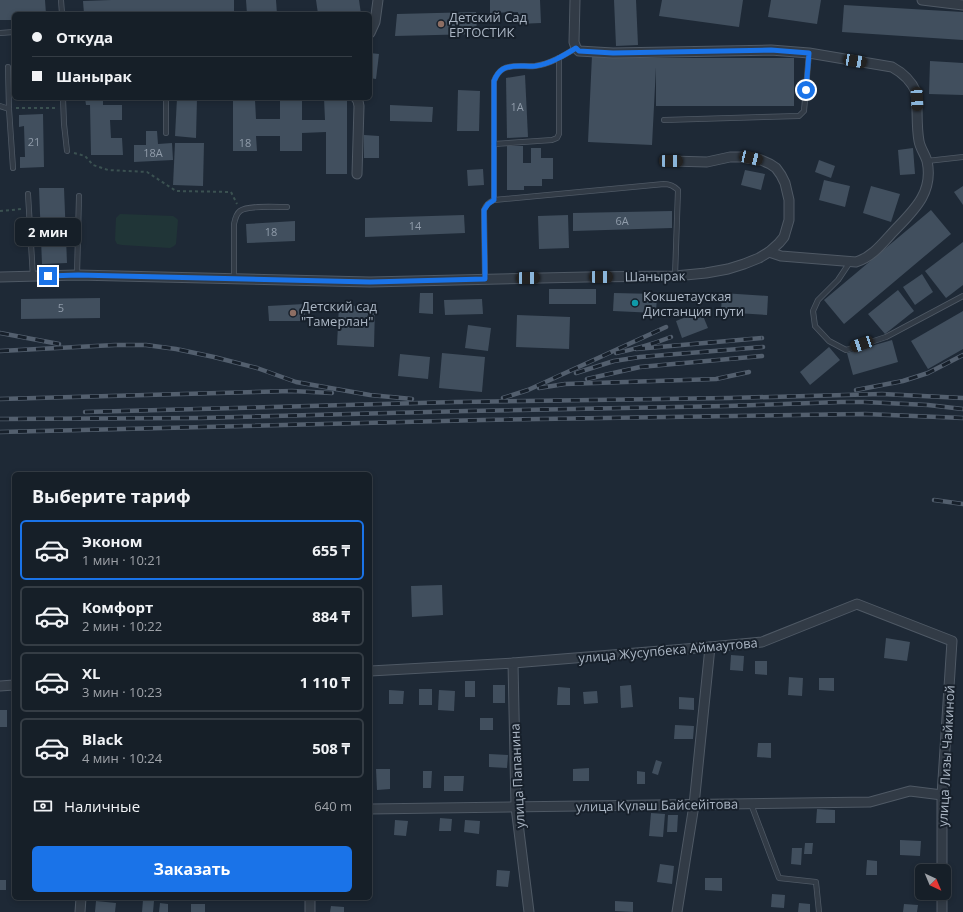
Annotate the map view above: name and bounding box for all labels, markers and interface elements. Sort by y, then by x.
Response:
place label: Детский Сад ЕРТОСТИК [449,8,528,41]
marker: Детский Сад ЕРТОСТИК [436,19,446,29]
text: Откуда [56,27,113,47]
car [842,53,868,69]
text: Шанырак [56,66,132,86]
route start [797,81,815,99]
car [910,87,924,111]
house number: 1А [510,99,524,114]
house number: 21 [28,134,40,149]
house number: 18 [239,135,251,150]
house number: 18А [143,145,163,160]
car [738,149,764,167]
car [659,155,683,167]
house number: 6А [615,213,629,228]
callout: 2 мин [15,218,81,246]
house number: 14 [409,218,422,233]
text: 2 мин [28,223,68,241]
house number: 18 [265,224,277,239]
street label: Шанырак [624,266,686,286]
route end [39,267,57,285]
car [589,271,613,283]
car [516,272,540,284]
place label: Кокшетауская Дистанция пути [643,287,744,320]
place label: Детский сад "Тамерлан" [301,297,378,330]
marker: Кокшетауская Дистанция пути [630,298,640,308]
house number: 5 [58,300,64,315]
marker: Детский сад "Тамерлан" [288,308,298,318]
car [849,334,875,354]
text: Выберите тариф [32,484,191,508]
text: Эконом [82,531,142,551]
icon: car [34,532,70,568]
text: 655 ₸ [312,540,350,560]
text: 1 мин · 10:21 [82,551,162,569]
text: Комфорт [82,597,153,617]
icon: car [34,598,70,634]
text: 884 ₸ [312,606,350,626]
text: 2 мин · 10:22 [82,617,162,635]
street label: улица Жусупбека Аймаутова [578,633,758,667]
text: XL [82,663,100,683]
icon: car [34,664,70,700]
text: 1 110 ₸ [300,672,350,692]
text: 3 мин · 10:23 [82,683,162,701]
street label: улица Лизы Чайкиной [933,685,959,827]
street label: улица Папанина [505,723,529,829]
text: Black [82,729,123,749]
icon: car [34,730,70,766]
text: 508 ₸ [312,738,350,758]
text: 4 мин · 10:24 [82,749,162,767]
icon: cash [32,795,54,817]
street label: улица Күләш Байсейітова [576,795,738,815]
text: Наличные [64,796,140,816]
text: 640 m [314,797,352,815]
button: Заказать [32,846,352,892]
north arrow [915,864,951,900]
map controls [915,864,951,900]

